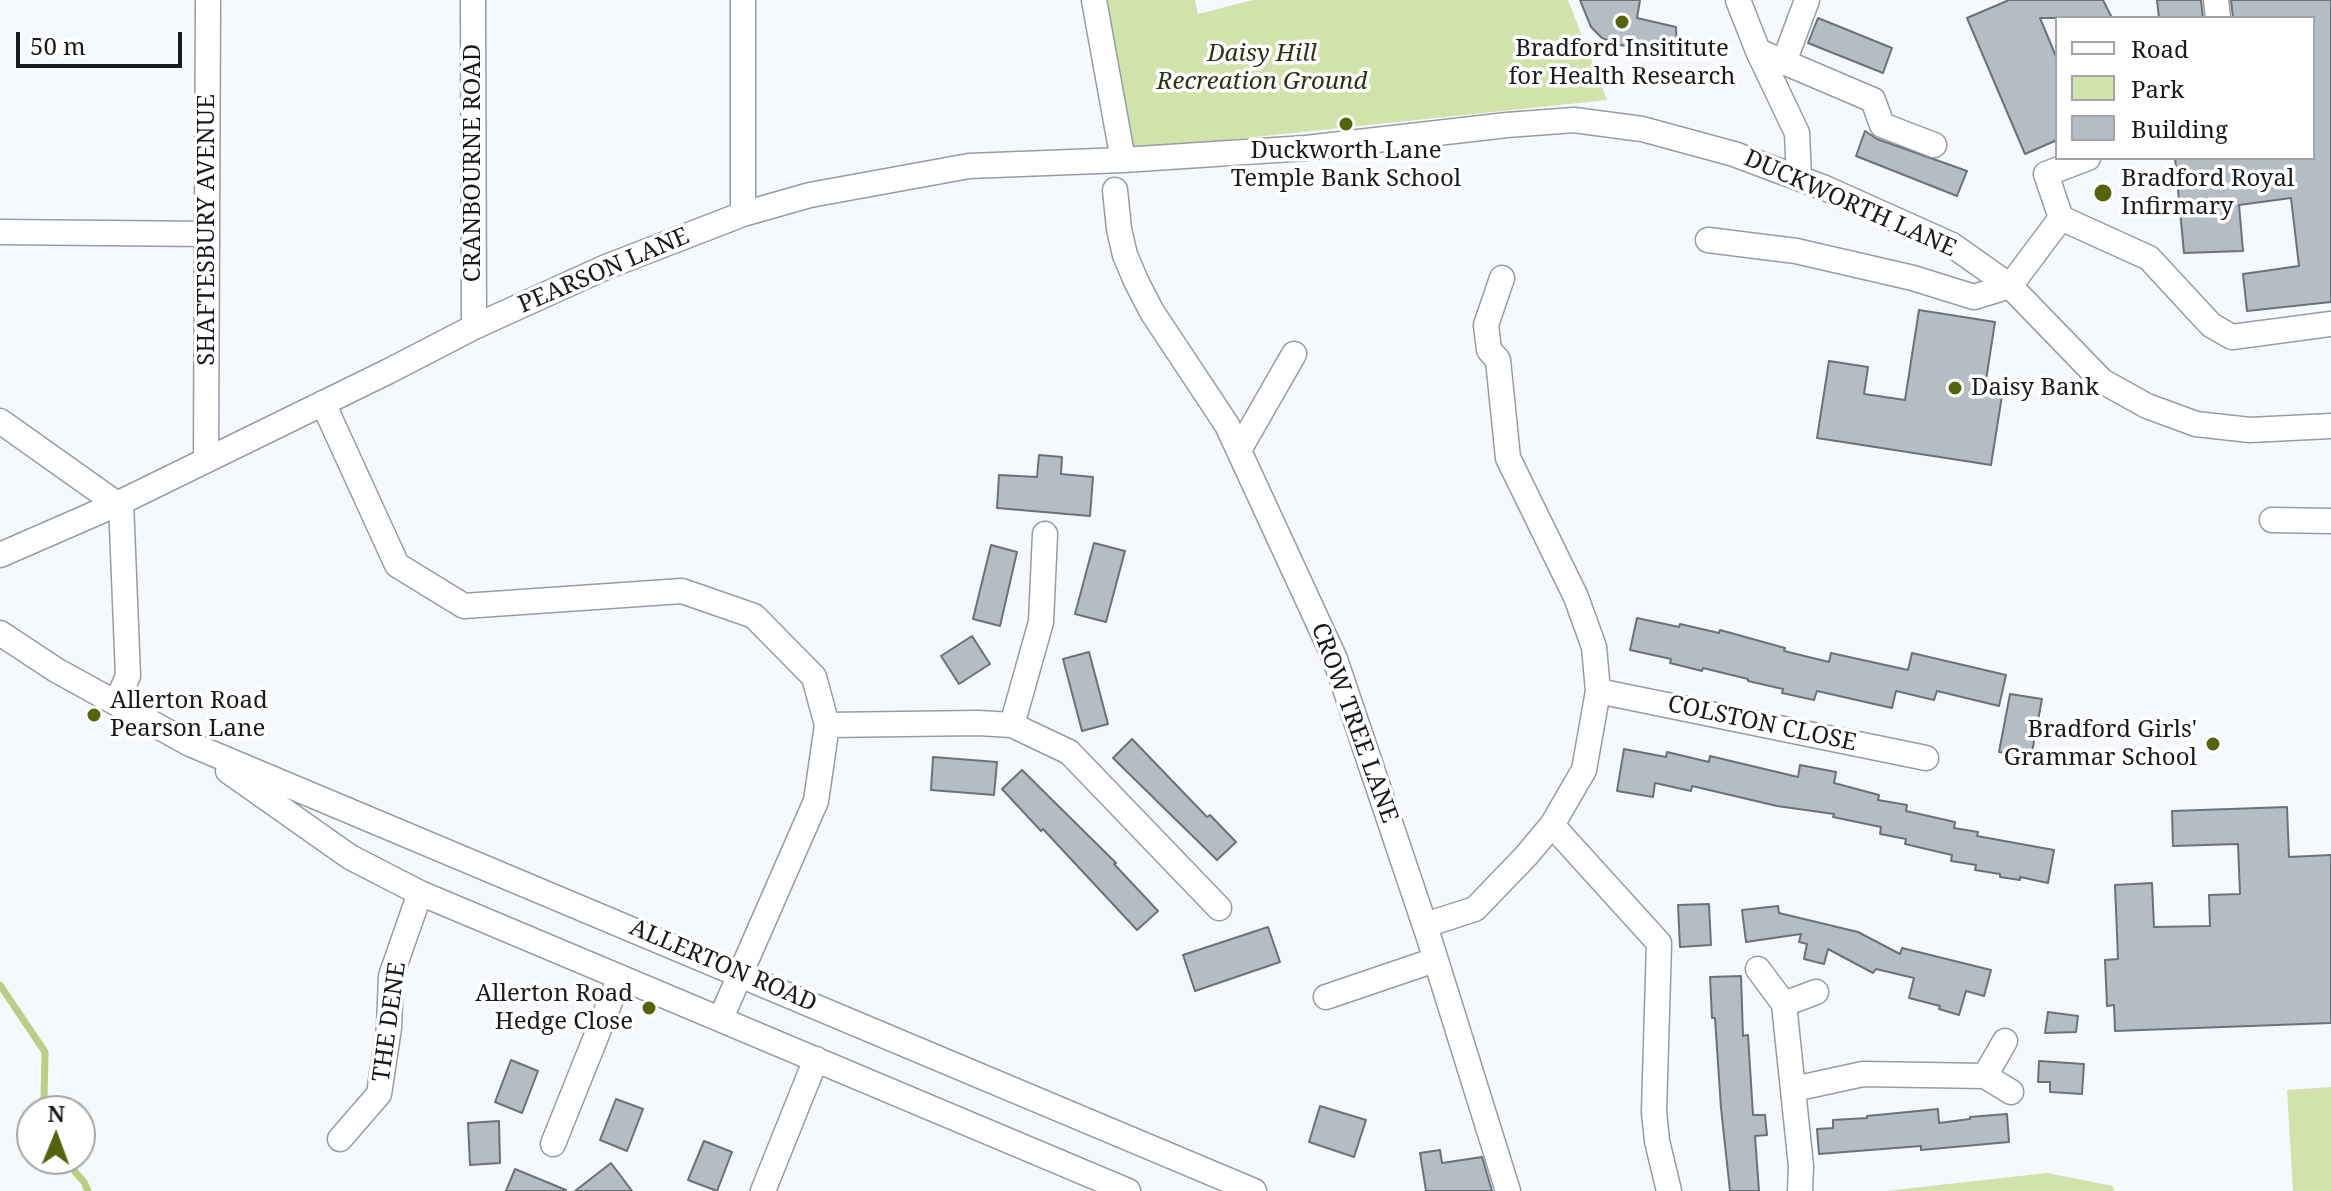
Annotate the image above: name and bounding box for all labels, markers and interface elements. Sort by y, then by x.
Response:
marker: Bradford Insititute for Health Research [1613,13,1631,31]
scale bar [20,16,186,66]
legend [2055,16,2315,160]
text: 50 m [30,29,86,62]
text: Road [2131,32,2189,65]
place label: Bradford Insititute for Health Research [1508,35,1736,91]
park label: Daisy Hill Recreation Ground [1157,40,1367,96]
street label: CRANBOURNE ROAD [459,44,487,282]
text: Park [2131,72,2184,105]
street label: SHAFTESBURY AVENUE [193,94,221,366]
text: Building [2131,112,2228,145]
marker: Duckworth Lane Temple Bank School [1337,115,1355,133]
place label: Duckworth Lane Temple Bank School [1231,137,1461,193]
street label: DUCKWORTH LANE [1740,144,1960,264]
place label: Bradford Royal Infirmary [2121,165,2294,221]
marker: Bradford Royal Infirmary [2092,182,2114,204]
street label: PEARSON LANE [514,222,694,320]
place label: Daisy Bank [1971,374,2099,402]
marker: Daisy Bank [1946,379,1964,397]
street label: CROW TREE LANE [1304,619,1404,827]
place label: Allerton Road Pearson Lane [110,687,268,743]
street label: COLSTON CLOSE [1665,690,1859,758]
marker: Allerton Road Pearson Lane [85,706,103,724]
place label: Bradford Girls' Grammar School [2004,716,2197,772]
marker: Bradford Girls' Grammar School [2204,735,2222,753]
street label: ALLERTON ROAD [625,914,821,1018]
street label: THE DENE [367,960,413,1084]
place label: Allerton Road Hedge Close [475,980,633,1036]
marker: Allerton Road Hedge Close [640,999,658,1017]
north arrow [16,1095,96,1175]
text: N [47,1098,65,1128]

